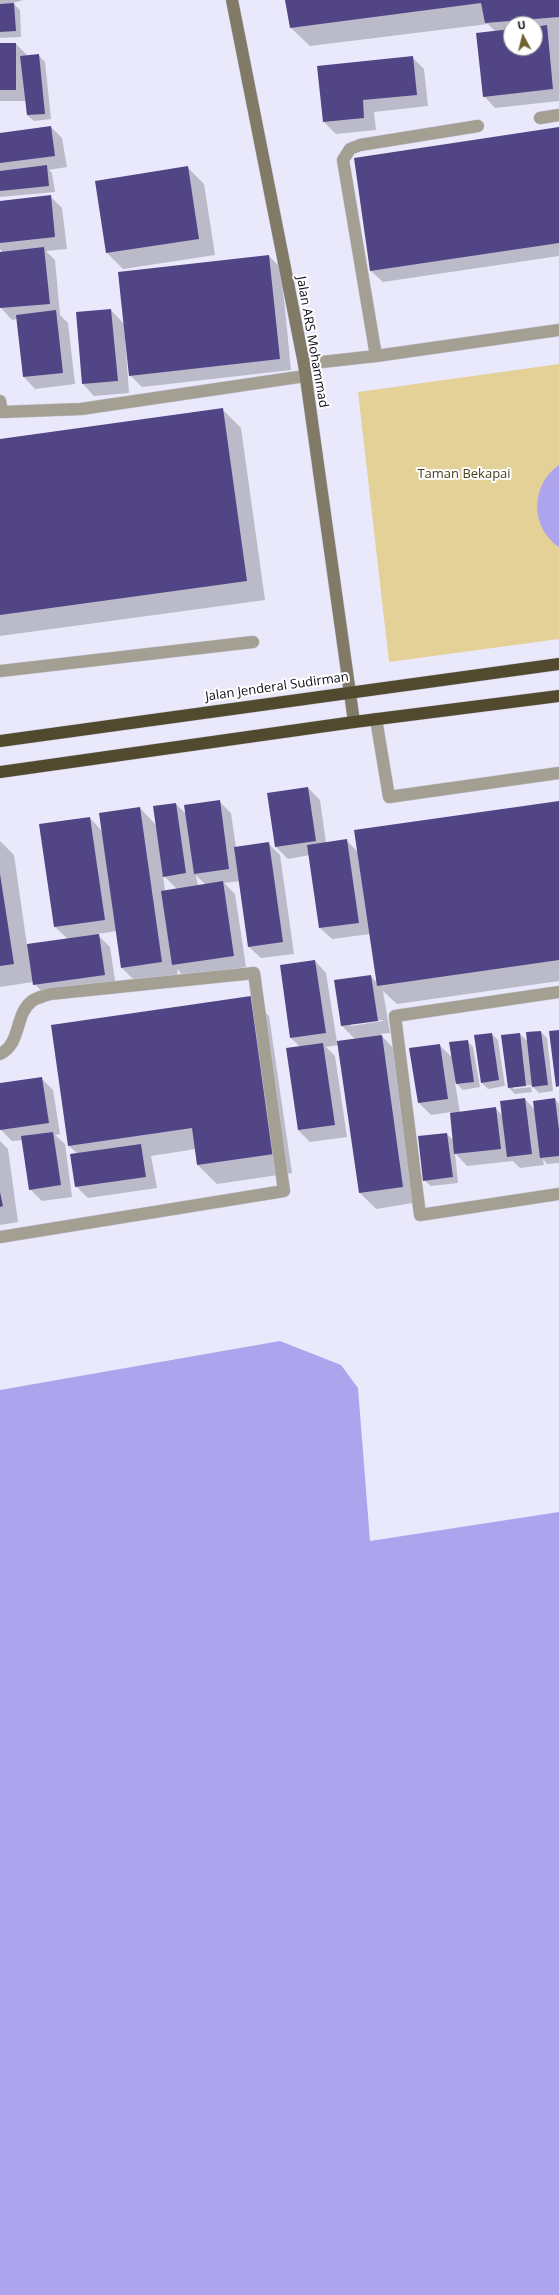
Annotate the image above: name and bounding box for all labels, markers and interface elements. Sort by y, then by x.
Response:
north arrow [503,16,543,56]
text: U [517,17,527,33]
street label: Jalan ARS Mohammad [293,275,331,409]
park label: Taman Bekapai [417,466,511,482]
street label: Jalan Jenderal Sudirman [204,669,350,705]

